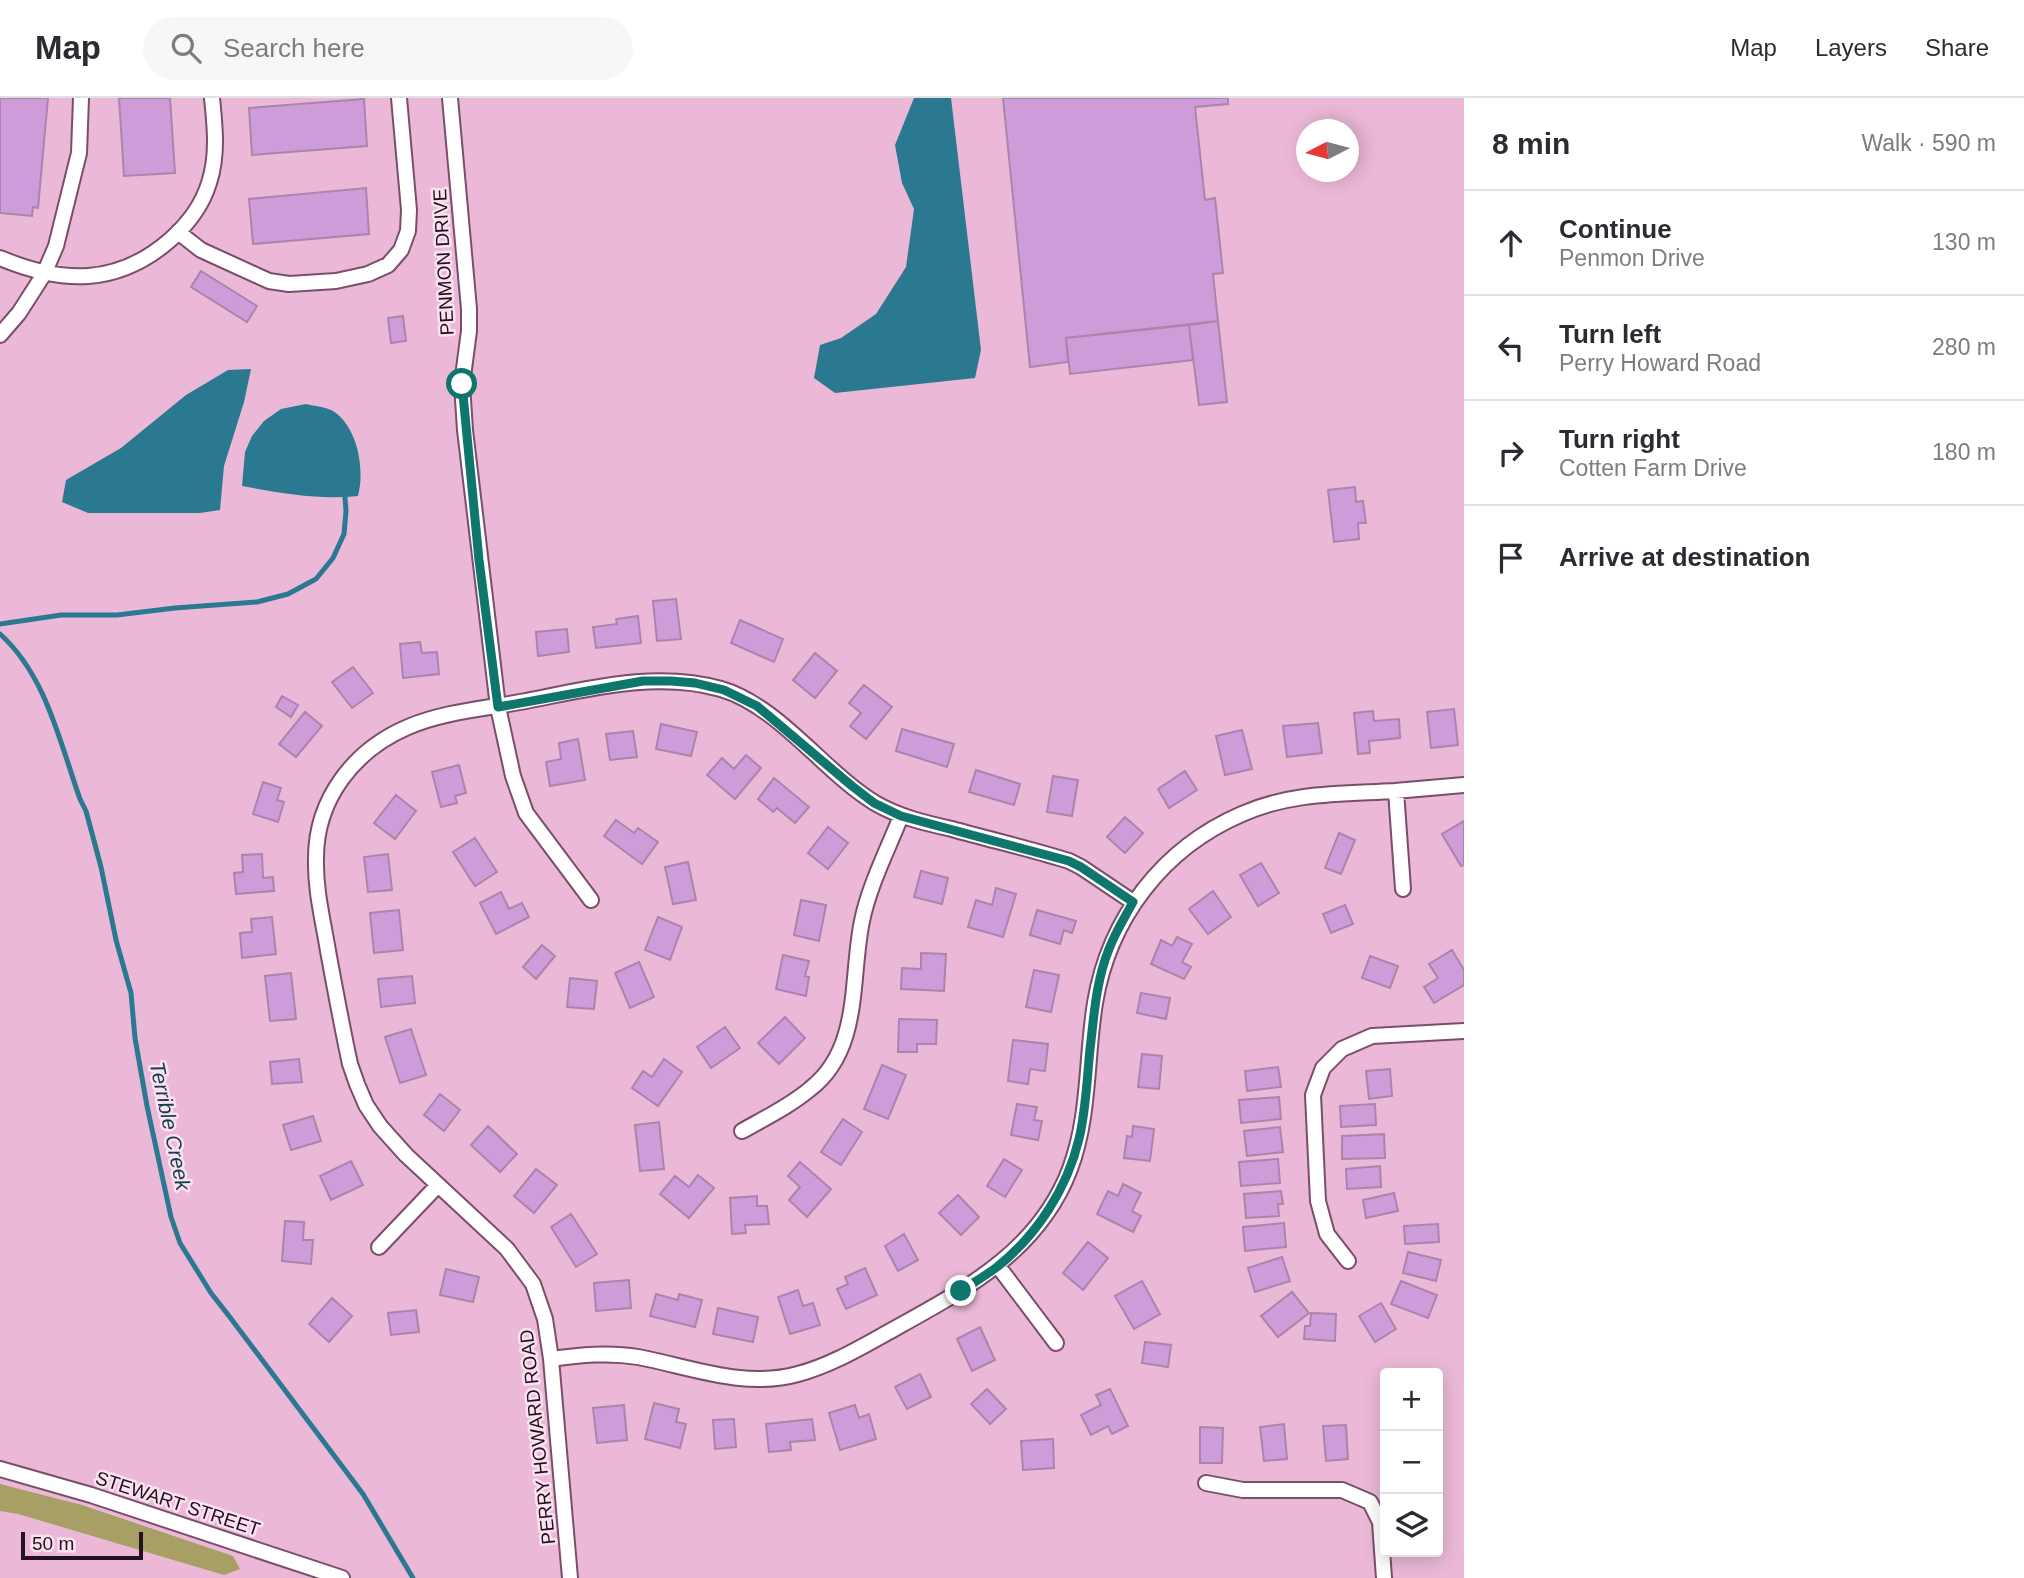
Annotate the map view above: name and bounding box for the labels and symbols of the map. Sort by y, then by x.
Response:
north arrow [1296,119,1359,182]
street label: PENMON DRIVE [429,188,458,336]
route start [446,368,477,399]
water label: Terrible Creek [146,1059,196,1194]
route end [945,1275,976,1306]
street label: PERRY HOWARD ROAD [516,1328,559,1545]
street label: STEWART STREET [93,1467,263,1540]
scale bar [21,1529,144,1561]

